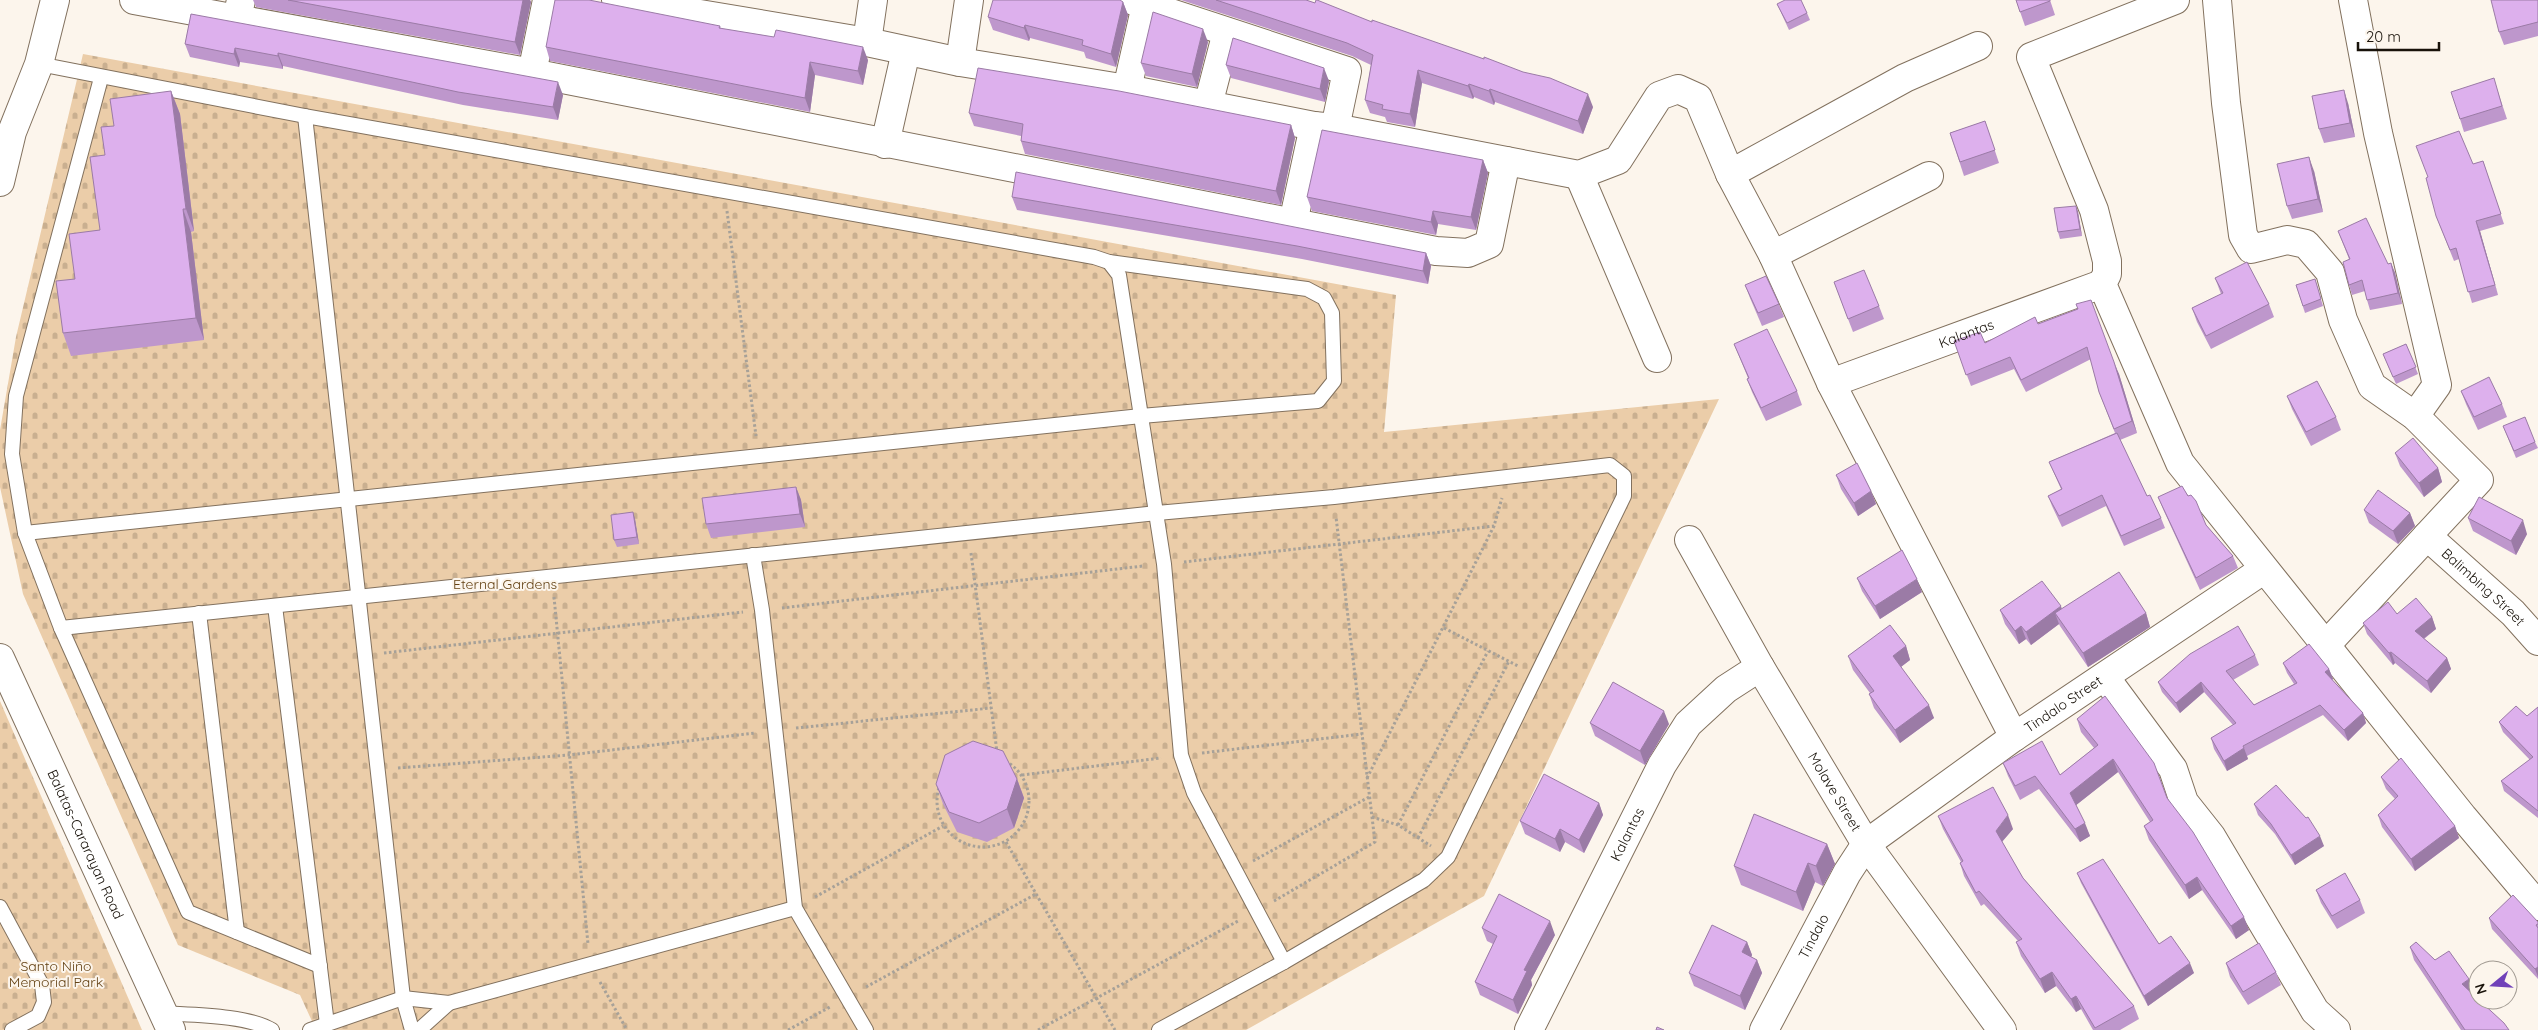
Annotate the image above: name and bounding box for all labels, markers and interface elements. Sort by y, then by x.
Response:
scale bar [2358,20,2439,52]
text: 20 m [2366,27,2401,46]
street label: Kalantas [1936,315,1996,352]
street label: Balimbing Street [2438,544,2529,630]
park label: Eternal Gardens [453,575,557,593]
street label: Tindalo Street [2021,671,2106,737]
street label: Molave Street [1804,749,1865,835]
street label: Balatas-Cararayan Road [43,767,128,922]
street label: Kalantas [1606,805,1648,864]
street label: Tindalo [1794,911,1833,962]
park label: Santo Niño Memorial Park [9,957,103,991]
north arrow [2468,960,2518,1010]
text: N [2470,981,2491,997]

